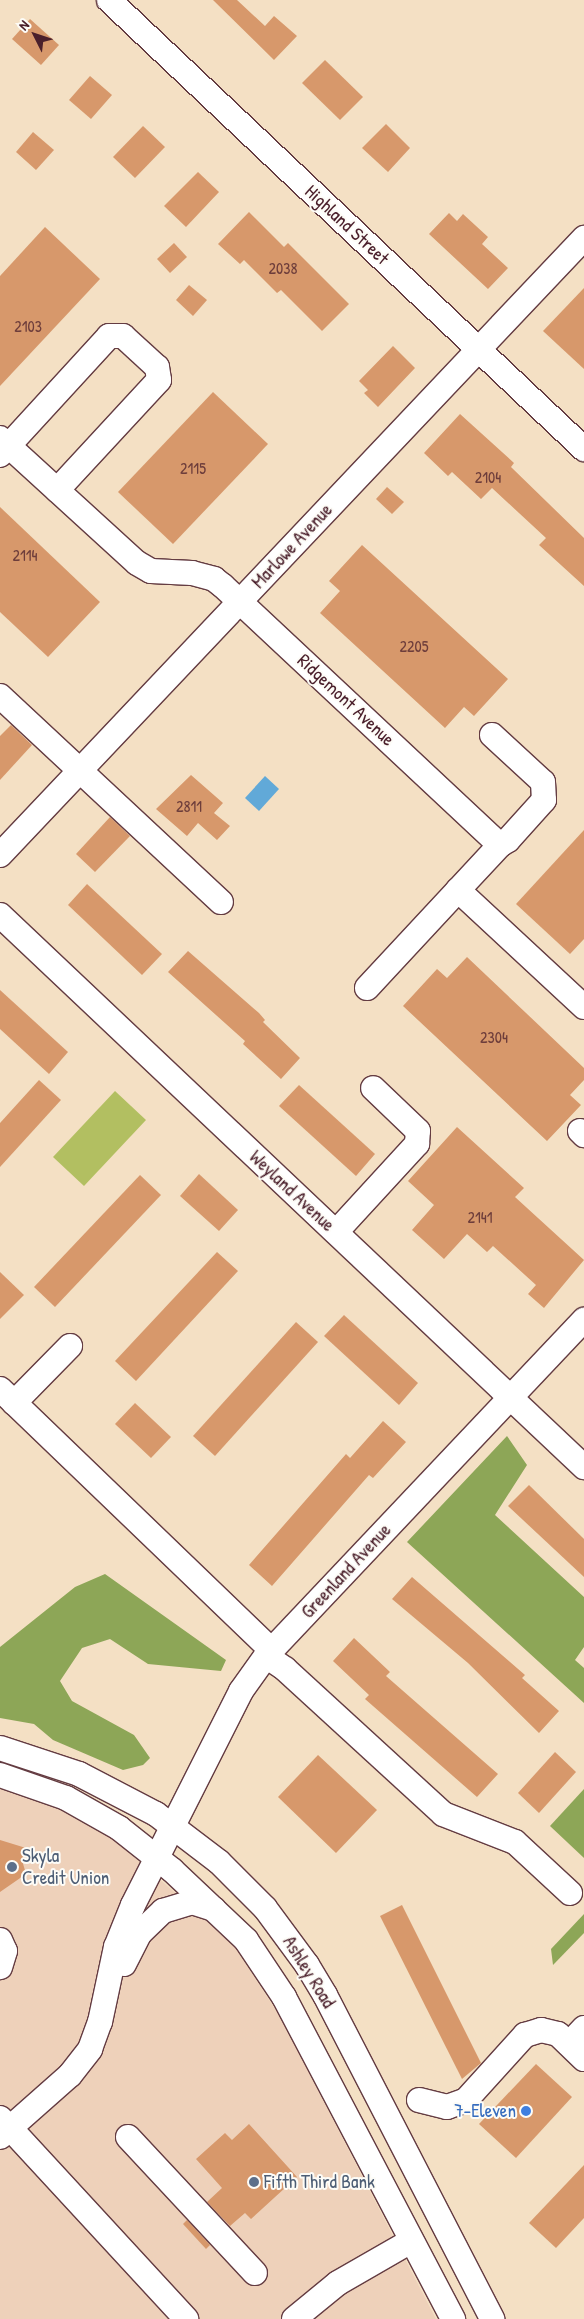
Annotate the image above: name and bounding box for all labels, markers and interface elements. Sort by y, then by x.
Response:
north arrow [10,10,60,60]
text: N [14,16,33,34]
street label: Highland Street [300,180,394,270]
house number: 2038 [269,258,297,278]
house number: 2103 [14,316,42,336]
house number: 2115 [180,458,206,478]
house number: 2104 [475,467,501,487]
street label: Marlowe Avenue [247,499,337,593]
house number: 2114 [12,545,38,565]
house number: 2205 [400,636,428,656]
street label: Ridgemont Avenue [293,649,399,751]
house number: 2811 [176,796,202,816]
house number: 2304 [480,1027,508,1047]
street label: Weyland Avenue [245,1146,339,1236]
house number: 2141 [467,1207,493,1227]
street label: Greenland Avenue [296,1519,396,1623]
place label: Skyla Credit Union [22,1845,109,1889]
marker: Skyla Credit Union [6,1861,18,1873]
street label: Ashley Road [278,1932,340,2012]
place label: 7-Eleven [454,2100,516,2122]
marker: 7-Eleven [520,2105,532,2117]
place label: Fifth Third Bank [264,2171,375,2193]
marker: Fifth Third Bank [248,2176,260,2188]

